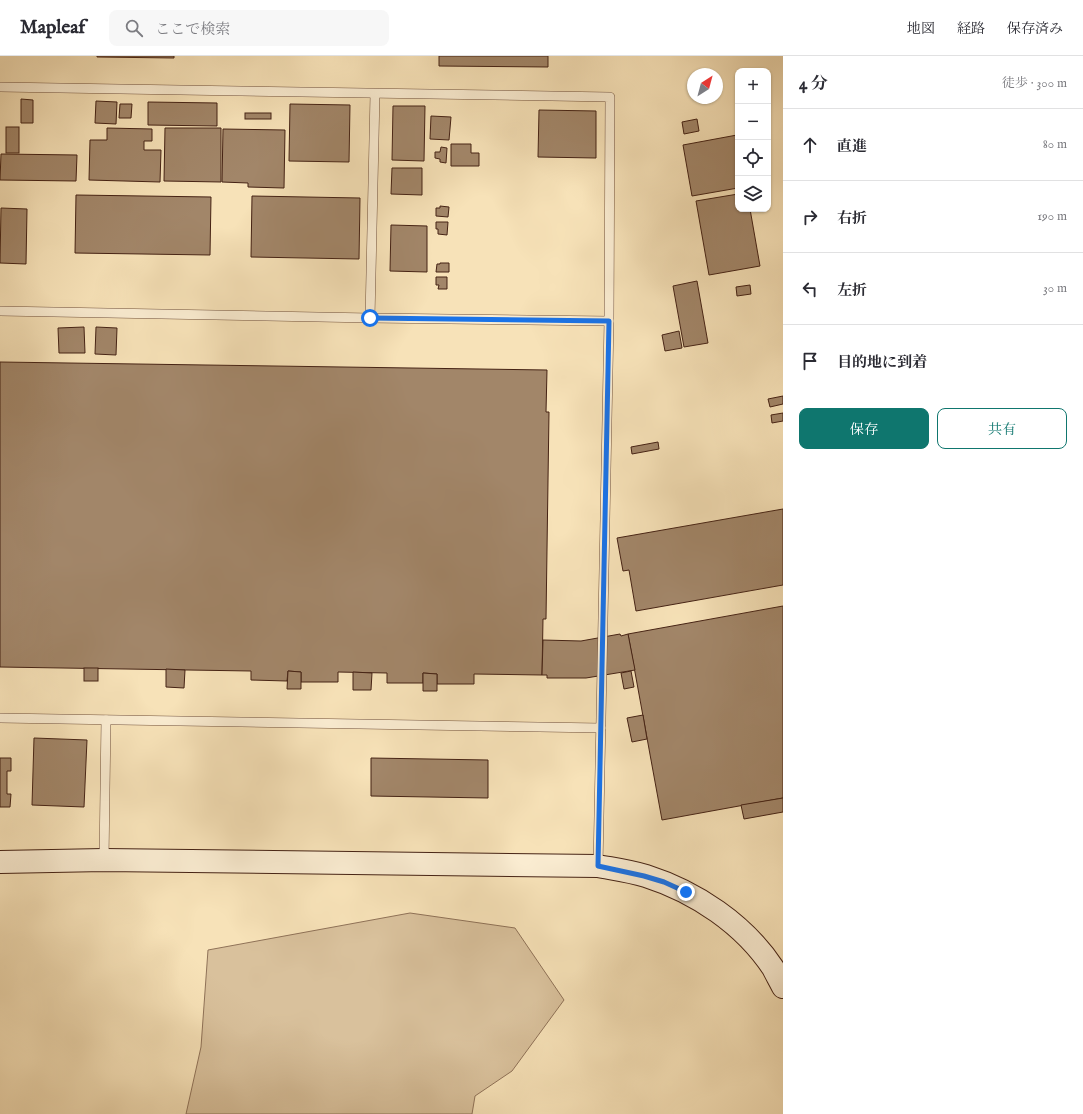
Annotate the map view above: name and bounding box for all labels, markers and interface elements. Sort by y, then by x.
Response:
search box [109,10,389,46]
text: Mapleaf [20,16,85,40]
icon: search [123,17,145,39]
text: ここで検索 [155,20,230,39]
text: 地図 [907,20,935,38]
text: 経路 [957,20,985,38]
text: 保存済み [1007,20,1063,38]
north arrow [687,68,723,104]
map controls [735,68,771,212]
button: + [735,68,771,104]
text: 4 分 [799,74,828,95]
text: 徒歩 · 300 m [1002,75,1067,92]
button: − [735,104,771,140]
icon: ahead [799,134,821,156]
text: 80 m [1043,136,1067,153]
text: 直進 [837,137,867,156]
button: locate [735,140,771,176]
button: layers [735,176,771,212]
icon: right [799,206,821,228]
text: 190 m [1037,208,1067,225]
text: 右折 [837,209,867,228]
icon: left [799,278,821,300]
text: 30 m [1043,280,1067,297]
text: 左折 [837,281,867,300]
route start [361,309,379,327]
icon: arrive [799,350,821,372]
text: 目的地に到着 [837,353,927,372]
button: 保存 [799,408,929,449]
button: 共有 [937,408,1067,449]
route end [677,883,695,901]

